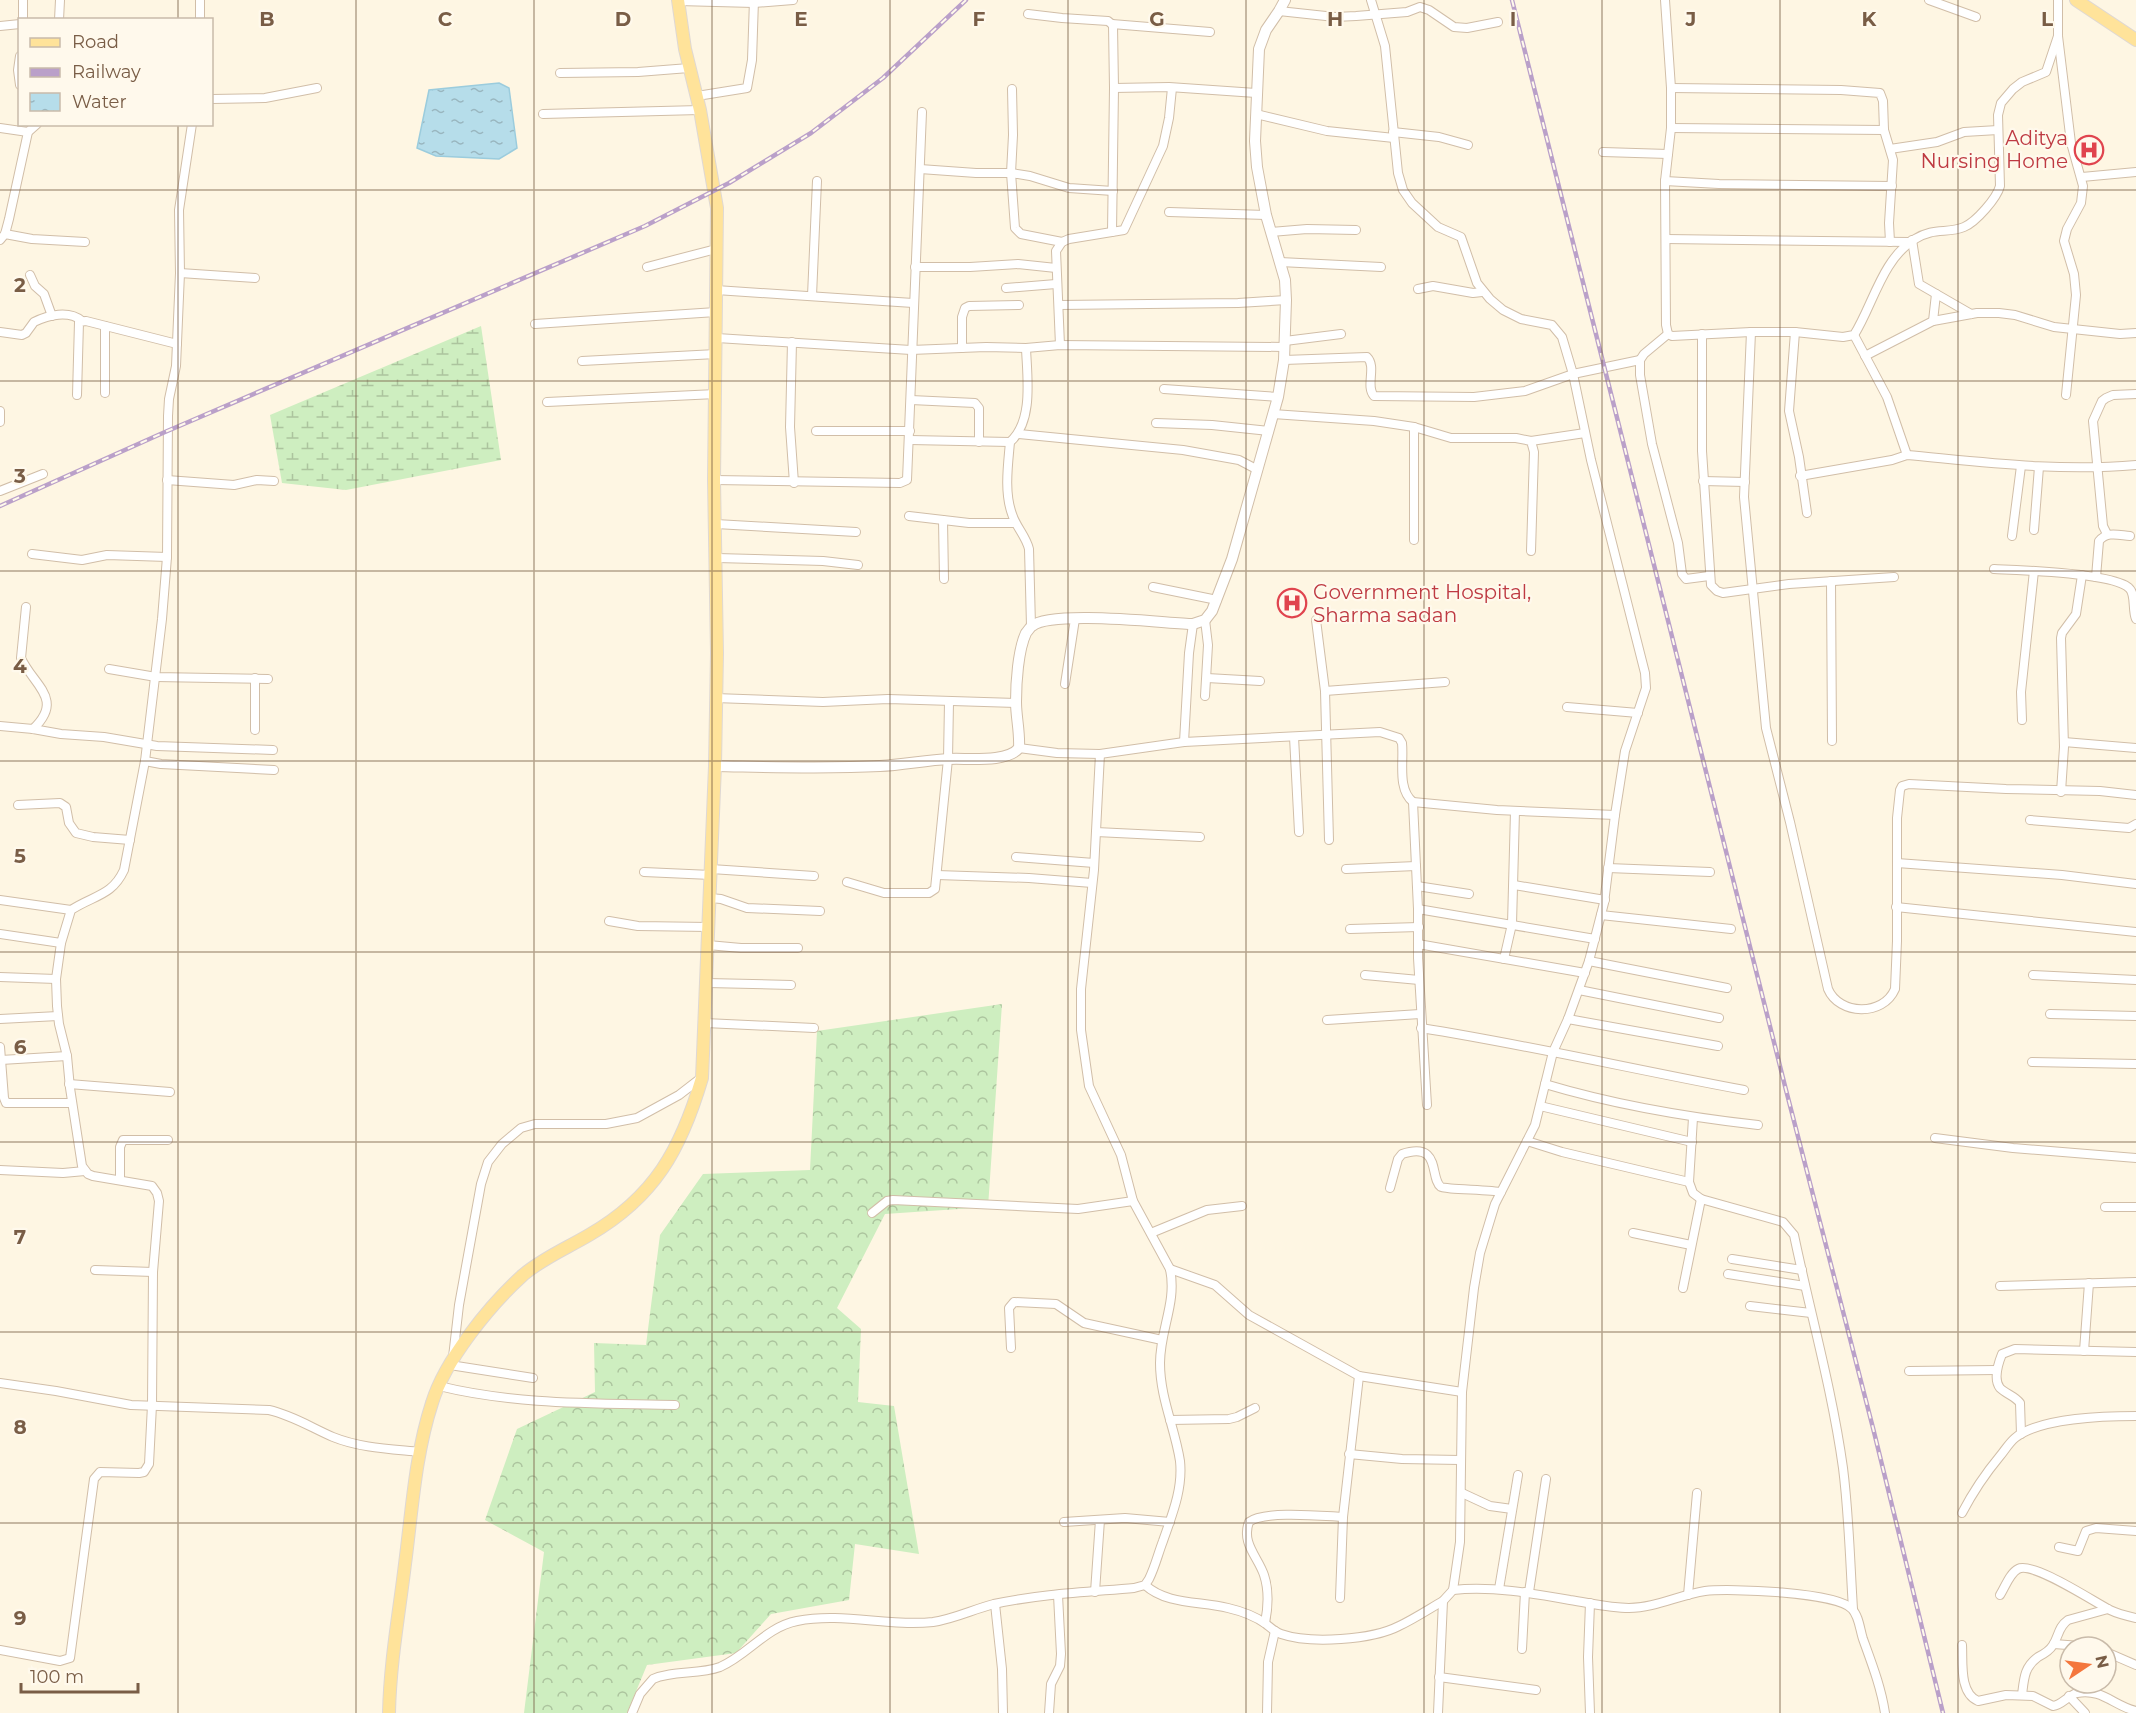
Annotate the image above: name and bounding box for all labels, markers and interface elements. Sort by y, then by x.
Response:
text: B [259,7,275,31]
text: C [438,7,453,31]
text: D [615,7,631,31]
text: E [794,7,808,31]
text: F [973,7,986,31]
text: G [1149,7,1165,31]
text: H [1327,7,1343,31]
text: I [1510,7,1516,31]
text: J [1685,7,1696,31]
text: K [1862,7,1878,31]
text: L [2041,7,2053,31]
legend [18,18,213,126]
text: Road [72,31,119,53]
text: Railway [72,61,141,83]
text: Water [72,91,127,113]
place label: Aditya Nursing Home [1921,126,2068,173]
hospital icon: Aditya Nursing Home [2073,134,2105,166]
text: 2 [14,273,26,297]
text: 3 [13,464,26,488]
place label: Government Hospital, Sharma sadan [1313,580,1531,627]
hospital icon: Government Hospital, Sharma sadan [1276,587,1308,619]
text: 4 [13,654,27,678]
text: 5 [14,844,26,868]
text: 6 [14,1035,27,1059]
text: 7 [14,1225,26,1249]
text: 8 [13,1415,27,1439]
text: 9 [14,1606,26,1630]
north arrow [2058,1635,2118,1695]
text: N [2091,1653,2113,1670]
scale bar [21,1656,138,1694]
text: 100 m [30,1666,84,1688]

